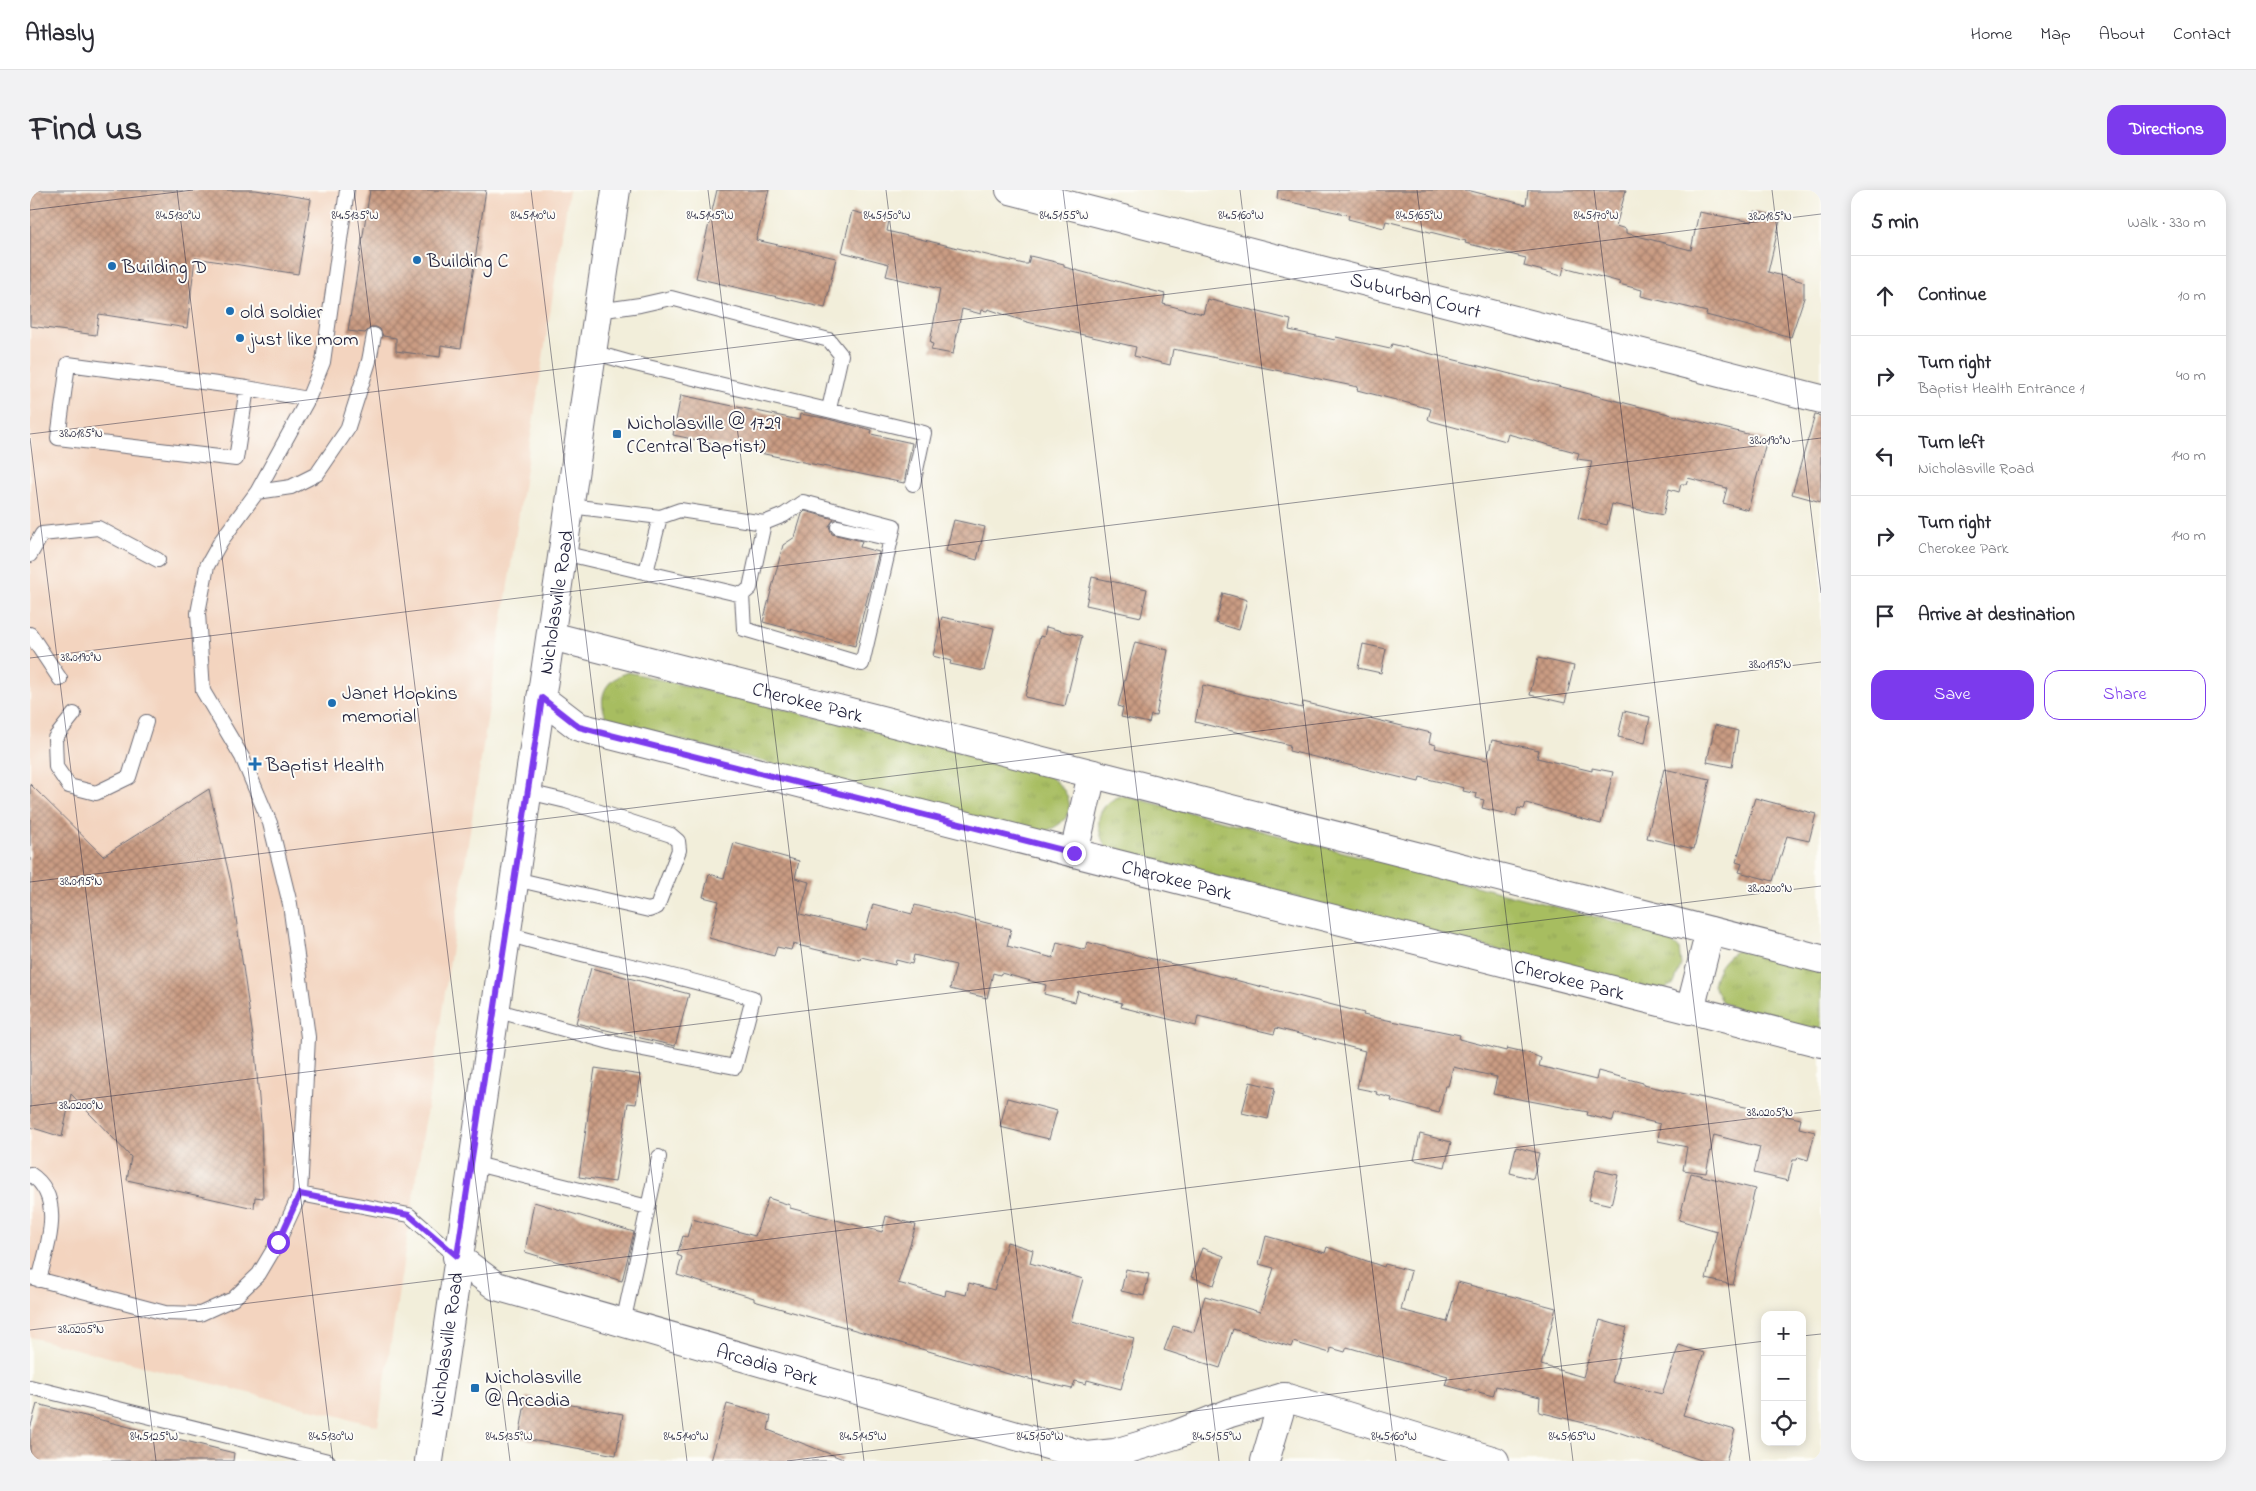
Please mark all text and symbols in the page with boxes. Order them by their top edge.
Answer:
text: Atlasly [25,17,94,52]
text: Home [1971,22,2012,48]
text: Map [2040,22,2071,48]
text: About [2099,22,2145,48]
text: Contact [2173,22,2231,48]
text: Find us [30,105,142,156]
button: Directions [2107,105,2226,155]
text: 84.5130°W [155,207,201,225]
text: 84.5135°W [332,207,378,225]
text: 84.5140°W [510,207,556,225]
text: 84.5145°W [687,207,733,225]
text: 84.5150°W [863,207,911,225]
text: 84.5155°W [1040,207,1088,225]
text: 84.5160°W [1218,207,1264,225]
text: 84.5165°W [1395,207,1443,225]
text: 84.5170°W [1573,207,1619,225]
text: 38.0185°N [1748,208,1792,226]
text: 5 min [1871,208,1919,238]
text: Walk · 330 m [2127,211,2206,235]
place label: Building C [426,248,508,278]
place label: Building D [121,254,207,284]
marker: Building C [411,254,423,266]
marker: Building D [106,260,118,272]
street label: Suburban Court [1346,266,1484,328]
icon: ahead [1871,282,1899,310]
text: Continue [1918,282,1986,309]
text: 10 m [2178,284,2206,308]
place label: old soldier [240,299,324,328]
marker: old soldier [224,305,236,317]
place label: just like mom [247,326,358,355]
marker: just like mom [234,332,246,344]
text: Turn right [1918,350,1991,377]
icon: right [1871,362,1899,390]
text: 40 m [2176,364,2206,388]
text: Baptist Health Entrance 1 [1918,377,2084,401]
place label: Nicholasville @ 1729 (Central Baptist) [627,410,780,462]
text: 38.0185°N [59,425,103,443]
marker: Nicholasville @ 1729 (Central Baptist) [611,428,623,440]
text: Turn left [1918,430,1985,457]
text: 38.0190°N [1749,432,1791,450]
icon: left [1871,442,1899,470]
text: 140 m [2171,444,2206,468]
text: Nicholasville Road [1918,457,2034,481]
text: Turn right [1918,510,1991,537]
icon: right [1871,522,1899,550]
text: 140 m [2171,524,2206,548]
street label: Nicholasville Road [533,529,583,677]
text: Cherokee Park [1918,537,2009,561]
icon: arrive [1871,602,1899,630]
text: Arrive at destination [1918,602,2075,629]
text: 38.0190°N [60,649,102,667]
text: 38.0195°N [1749,656,1791,674]
button: Save [1871,670,2034,720]
button: Share [2044,670,2206,720]
street label: Cherokee Park [749,676,866,732]
place label: Janet Hopkins memorial [342,680,458,732]
marker: Janet Hopkins memorial [326,697,338,709]
place label: Baptist Health [265,752,384,781]
marker: Baptist Health [248,757,262,771]
route end [1063,842,1086,865]
street label: Cherokee Park [1118,854,1235,910]
text: 38.0195°N [60,873,102,891]
text: 38.0200°N [1748,880,1792,898]
street label: Cherokee Park [1511,953,1628,1010]
text: 38.0200°N [59,1097,103,1115]
text: 38.0205°N [1747,1104,1793,1122]
route start [267,1231,290,1254]
street label: Nicholasville Road [423,1271,473,1418]
map controls [1761,1311,1806,1446]
button: + [1761,1311,1806,1356]
text: 38.0205°N [58,1321,104,1339]
street label: Arcadia Park [712,1338,821,1395]
button: − [1761,1356,1806,1401]
place label: Nicholasville @ Arcadia [485,1364,582,1416]
marker: Nicholasville @ Arcadia [469,1382,481,1394]
button: locate [1761,1401,1806,1446]
text: 84.5125°W [130,1428,178,1446]
text: 84.5130°W [308,1428,354,1446]
text: 84.5135°W [486,1428,532,1446]
text: 84.5140°W [663,1428,709,1446]
text: 84.5145°W [840,1428,886,1446]
text: 84.5150°W [1016,1428,1064,1446]
text: 84.5155°W [1193,1428,1241,1446]
text: 84.5160°W [1371,1428,1417,1446]
text: 84.5165°W [1548,1428,1596,1446]

